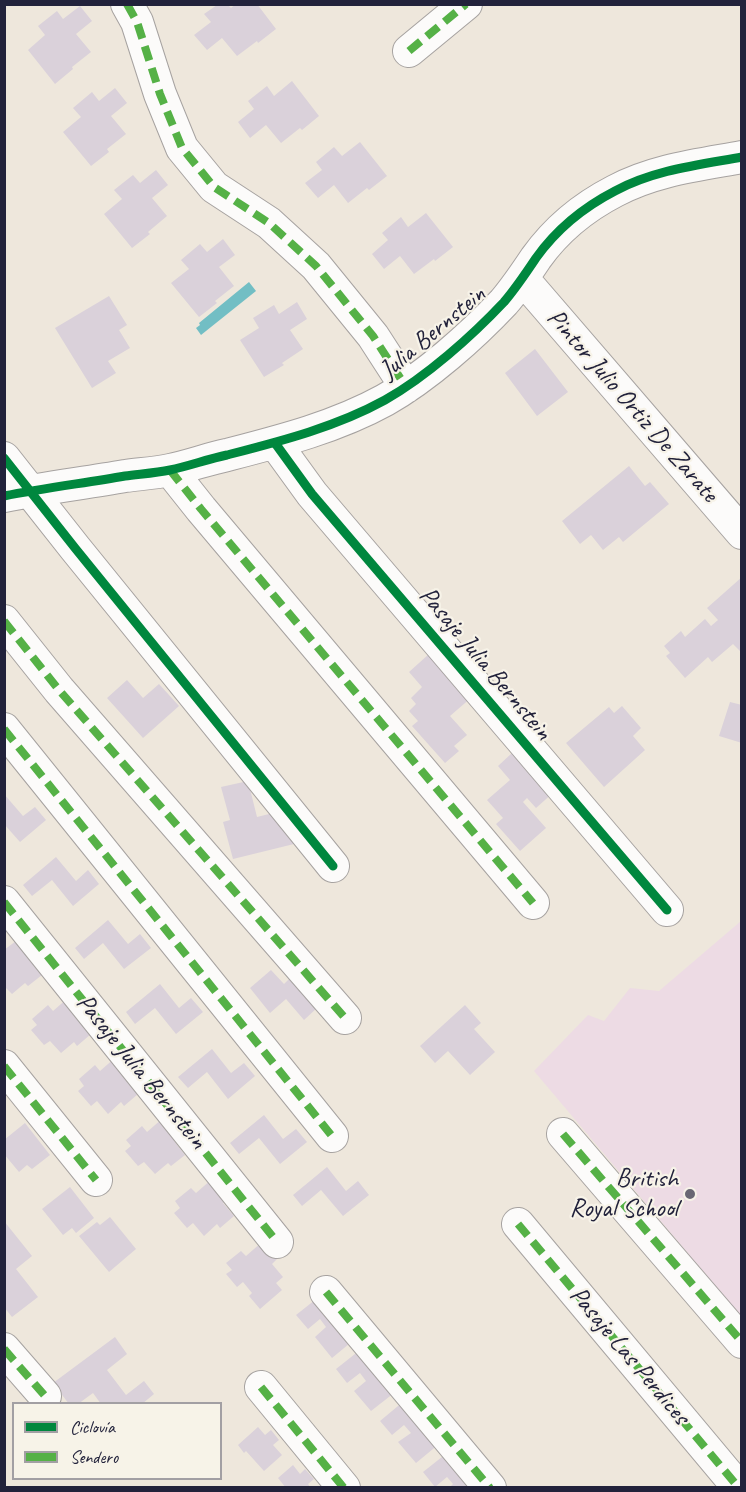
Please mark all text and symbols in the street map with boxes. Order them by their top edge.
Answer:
street label: Julia Bernstein [374,280,492,386]
street label: Pintor Julio Ortiz De Zarate [540,303,724,509]
street label: Pasaje Julia Bernstein [412,581,558,747]
street label: Pasaje Julia Bernstein [69,988,213,1156]
place label: British Royal School [570,1163,678,1224]
marker: British Royal School [683,1187,697,1201]
street label: Pasaje Las Perdices [562,1281,696,1431]
legend [12,1402,222,1480]
text: Ciclovía [70,1416,115,1438]
text: Sendero [70,1446,118,1468]

